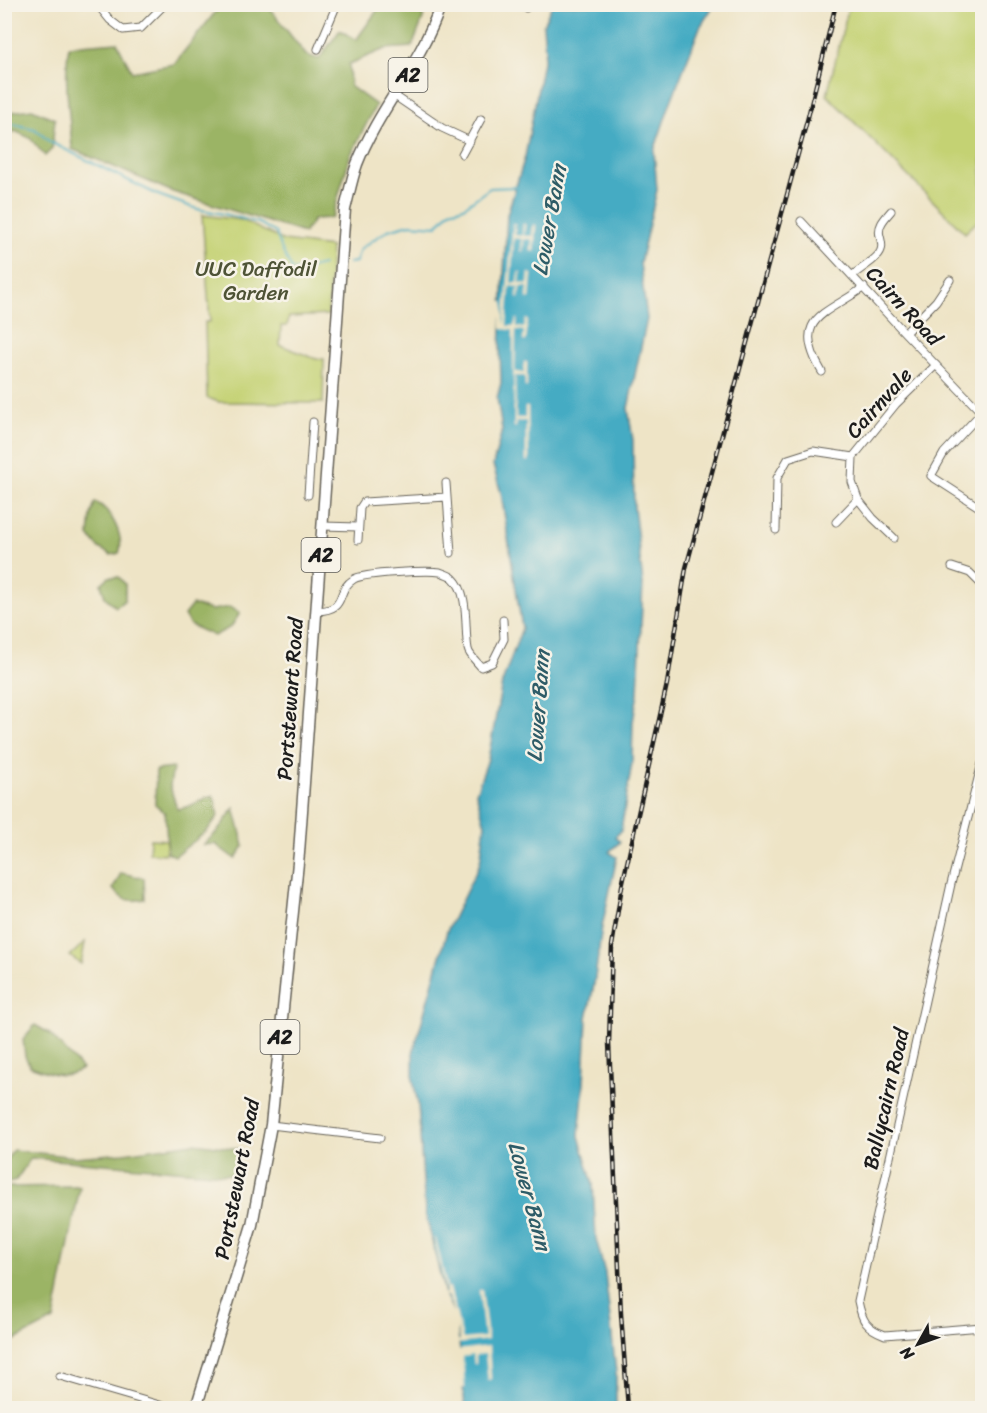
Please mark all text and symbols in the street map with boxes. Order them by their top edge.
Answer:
road number: A2 [388,58,428,92]
water label: Lower Bann [520,160,578,278]
park label: UUC Daffodil Garden [195,250,318,312]
street label: Cairn Road [856,257,953,357]
street label: Cairnvale [836,358,922,448]
road number: A2 [302,538,340,572]
street label: Portstewart Road [265,614,315,782]
water label: Lower Bann [515,647,561,763]
road number: A2 [260,1020,300,1054]
street label: Ballycairn Road [851,1023,921,1173]
street label: Portstewart Road [203,1093,272,1263]
water label: Lower Bann [497,1137,564,1257]
north arrow [888,1314,948,1374]
text: N [892,1339,922,1368]

